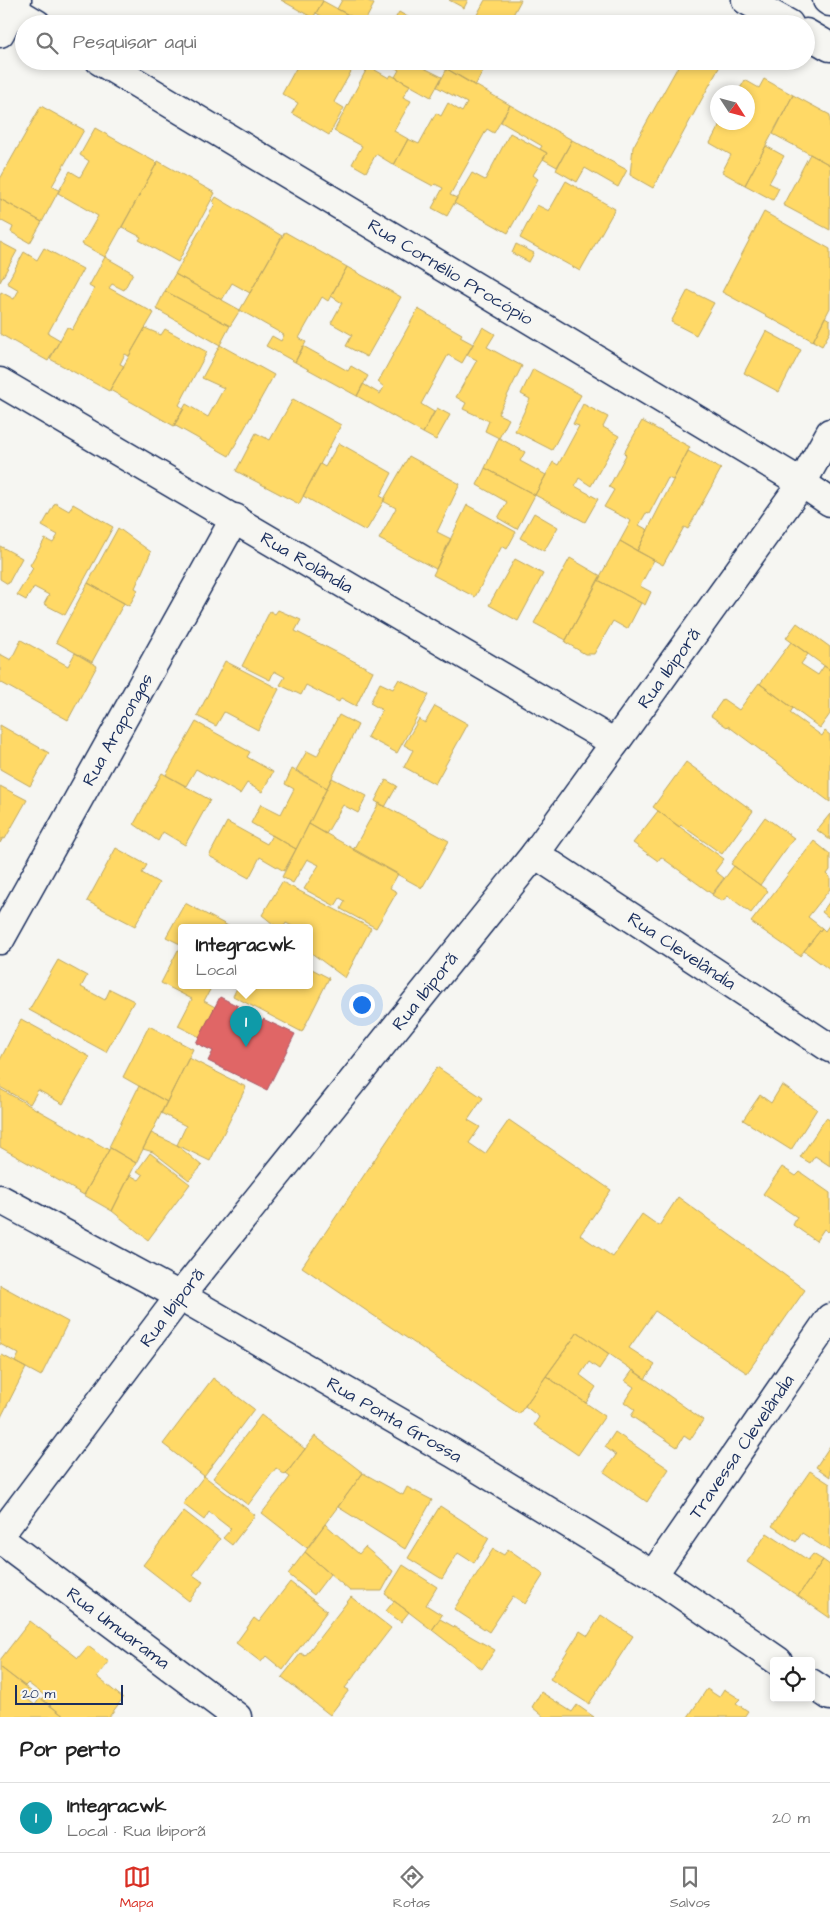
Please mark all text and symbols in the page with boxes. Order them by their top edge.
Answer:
search box [15,15,815,70]
icon: search [33,29,61,57]
text: Pesquisar aqui [73,29,196,56]
north arrow [710,85,755,130]
street label: Rua Cornélio Procópio [363,212,538,331]
street label: Rua Rolândia [256,525,358,599]
street label: Rua Ibiporã [631,623,706,713]
street label: Rua Arapongas [76,668,159,790]
street label: Rua Clevelândia [623,906,741,995]
popup [178,924,313,989]
text: Integracwk [196,932,295,959]
street label: Rua Ibiporã [386,947,464,1035]
text: Local [196,959,237,981]
your location [349,992,375,1018]
pin: 1 [230,1006,262,1047]
street label: Rua Ibiporã [133,1263,210,1352]
street label: Travessa Clevelândia [683,1369,800,1524]
street label: Rua Ponta Grossa [322,1370,467,1468]
street label: Rua Umuarama [62,1581,175,1675]
map controls [770,1657,815,1702]
button: locate [770,1657,815,1702]
scale bar [15,1682,122,1705]
text: 20 m [22,1684,55,1704]
text: Por perto [20,1735,120,1764]
text: Integracwk [67,1793,166,1820]
text: 1 [35,1807,37,1829]
text: 20 m [772,1807,810,1829]
text: Local · Rua Ibiporã [67,1820,206,1842]
tab: Mapa [120,1863,153,1913]
tab: Rotas [393,1863,430,1913]
tab: Salvos [670,1863,710,1913]

